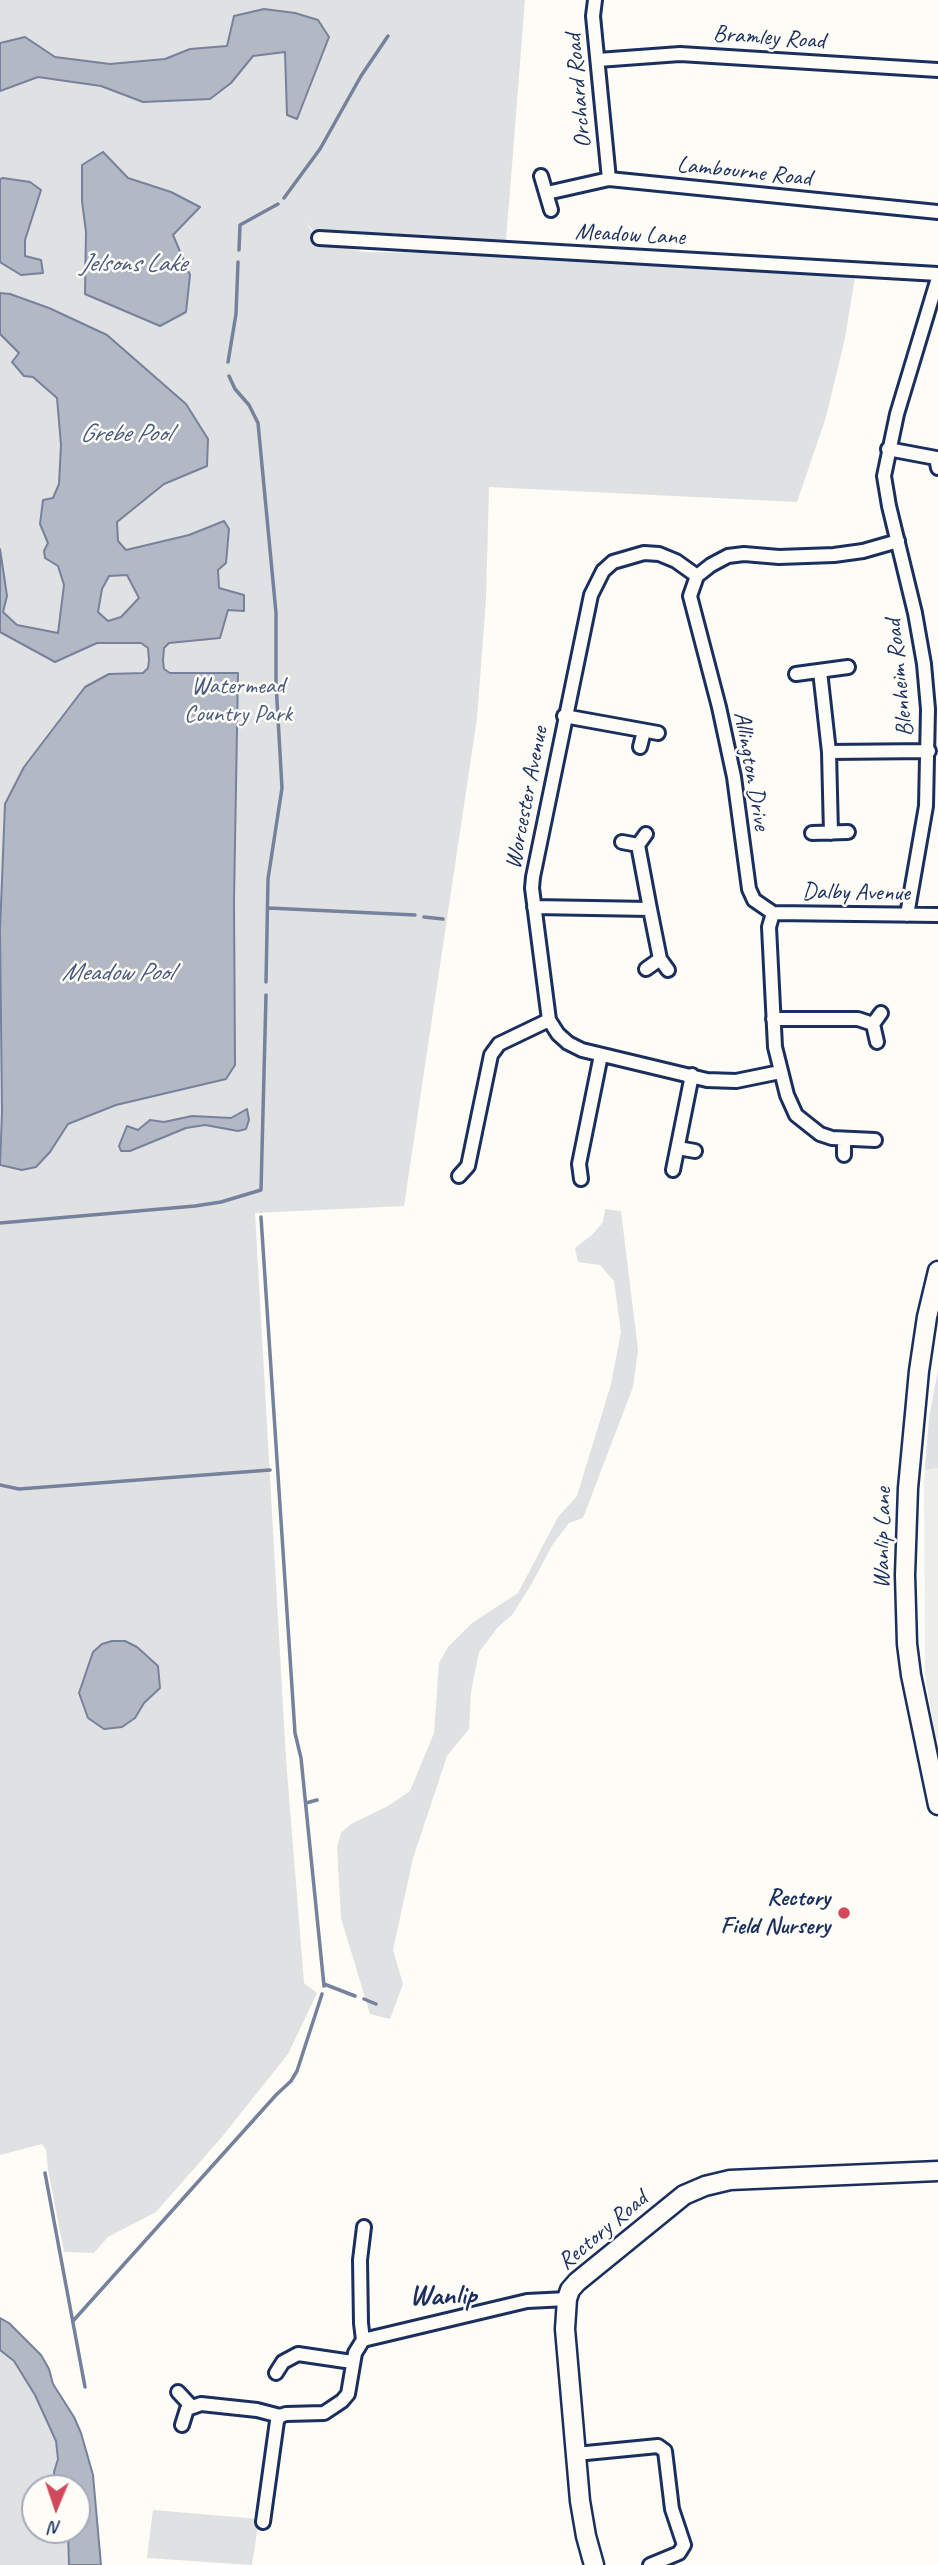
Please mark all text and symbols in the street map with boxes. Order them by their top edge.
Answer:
street label: Bramley Road [712,20,826,56]
street label: Orchard Road [560,33,598,149]
street label: Lambourne Road [675,151,813,193]
street label: Meadow Lane [574,218,686,252]
water label: Jelsons Lake [80,248,186,280]
water label: Grebe Pool [80,418,170,450]
street label: Blenheim Road [880,618,920,738]
park label: Watermead Country Park [184,673,292,729]
street label: Allington Drive [726,709,776,833]
street label: Worcester Avenue [499,725,555,871]
street label: Dalby Avenue [802,878,910,908]
water label: Meadow Pool [62,957,172,989]
street label: Wanlip Lane [868,1487,898,1589]
place label: Rectory Field Nursery [721,1885,830,1941]
marker: Rectory Field Nursery [836,1905,852,1921]
street label: Rectory Road [552,2185,654,2277]
district label: Wanlip [410,2280,476,2314]
north arrow [21,2474,91,2544]
text: N [49,2516,62,2540]

